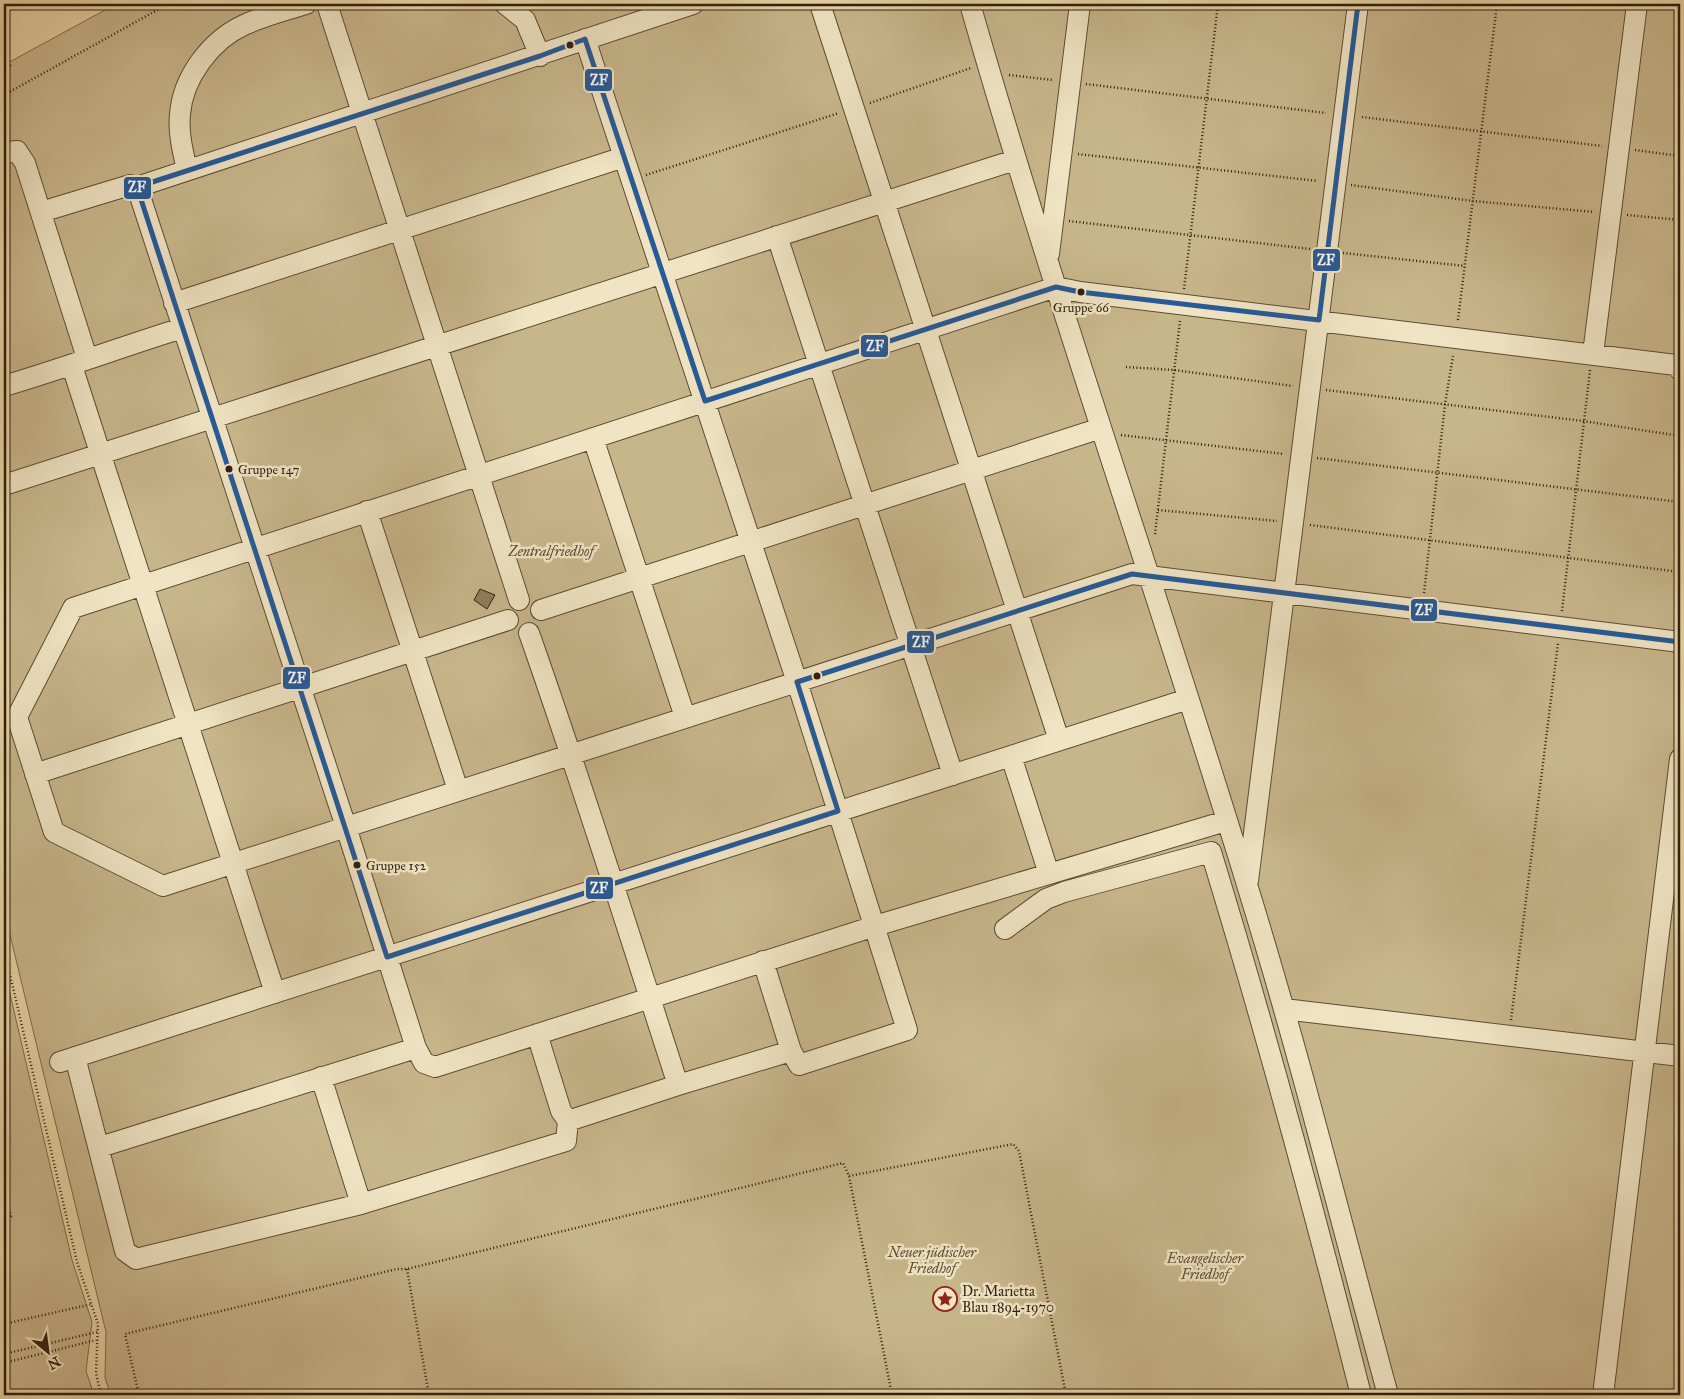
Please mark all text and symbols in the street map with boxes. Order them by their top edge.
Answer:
unlabelled marker [565,40,575,50]
line badge: ZF [584,68,613,92]
text: ZF [590,72,609,89]
line badge: ZF [123,176,152,200]
text: ZF [128,179,147,196]
line badge: ZF [1312,248,1341,272]
text: ZF [1317,252,1336,269]
marker: Gruppe 66 [1076,287,1086,297]
place label: Gruppe 66 [1053,300,1109,316]
line badge: ZF [860,334,889,358]
text: ZF [866,338,885,355]
place label: Gruppe 147 [238,462,299,478]
marker: Gruppe 147 [224,464,234,474]
park label: Zentralfriedhof [507,543,598,560]
line badge: ZF [1410,598,1438,622]
text: ZF [1415,602,1434,619]
line badge: ZF [906,630,935,654]
text: ZF [912,634,931,651]
line badge: ZF [282,666,311,690]
text: ZF [288,670,307,687]
unlabelled marker [812,671,822,681]
place label: Gruppe 152 [366,858,427,874]
marker: Gruppe 152 [352,860,362,870]
line badge: ZF [585,876,614,900]
text: ZF [590,880,609,897]
park label: Neuer jüdischer Friedhof [887,1244,977,1277]
park label: Evangelischer Friedhof [1166,1250,1244,1283]
place label: Dr. Marietta Blau 1894-1970 [962,1283,1054,1316]
place icon: Dr. Marietta Blau 1894-1970 [932,1286,958,1312]
north arrow [22,1326,72,1376]
text: N [45,1353,63,1373]

